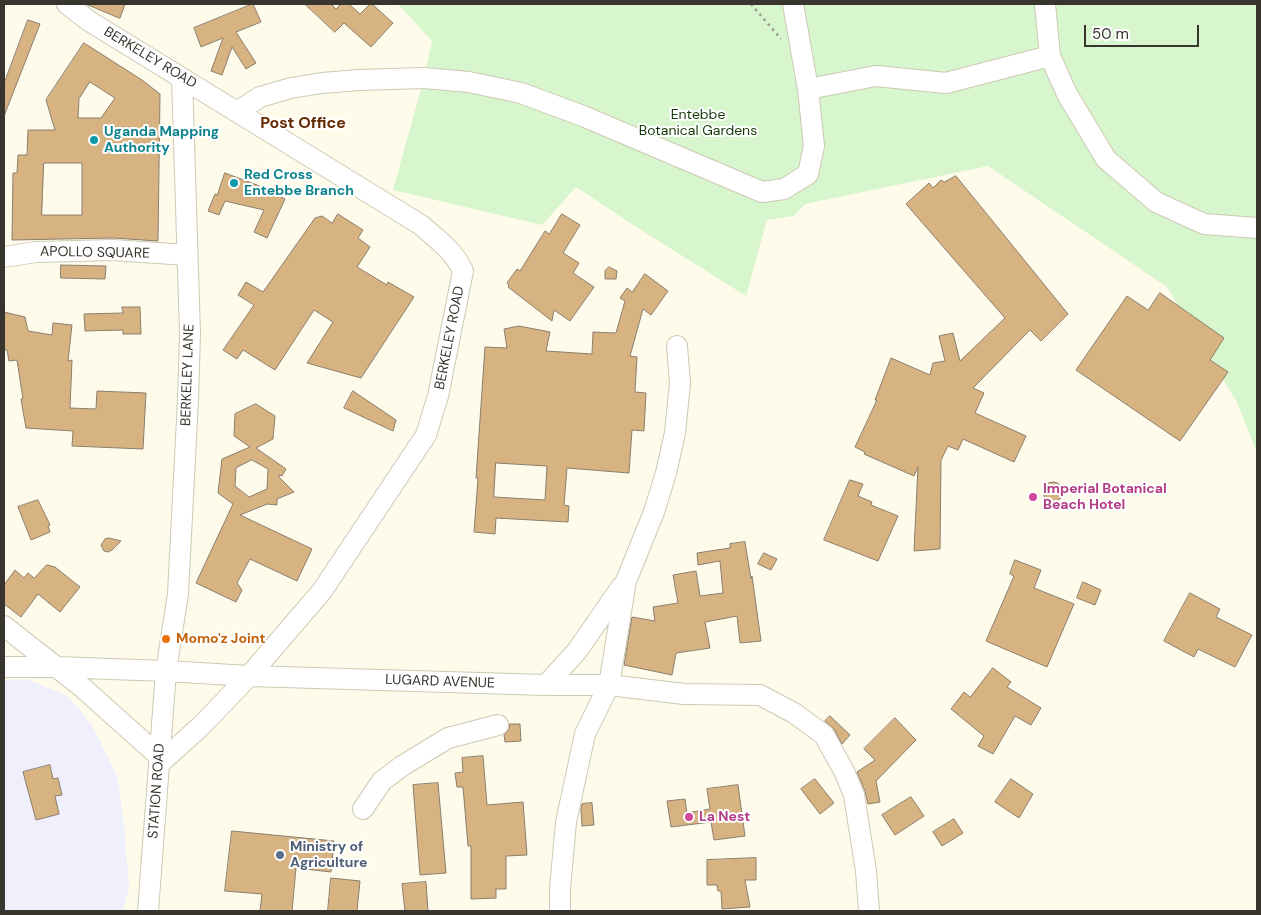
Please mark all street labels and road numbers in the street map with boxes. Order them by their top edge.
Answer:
street label: BERKELEY ROAD [101,24,199,92]
street label: APOLLO SQUARE [40,244,150,262]
street label: BERKELEY ROAD [432,285,468,391]
street label: BERKELEY LANE [178,324,198,426]
street label: LUGARD AVENUE [385,672,495,692]
street label: STATION ROAD [145,743,169,839]

